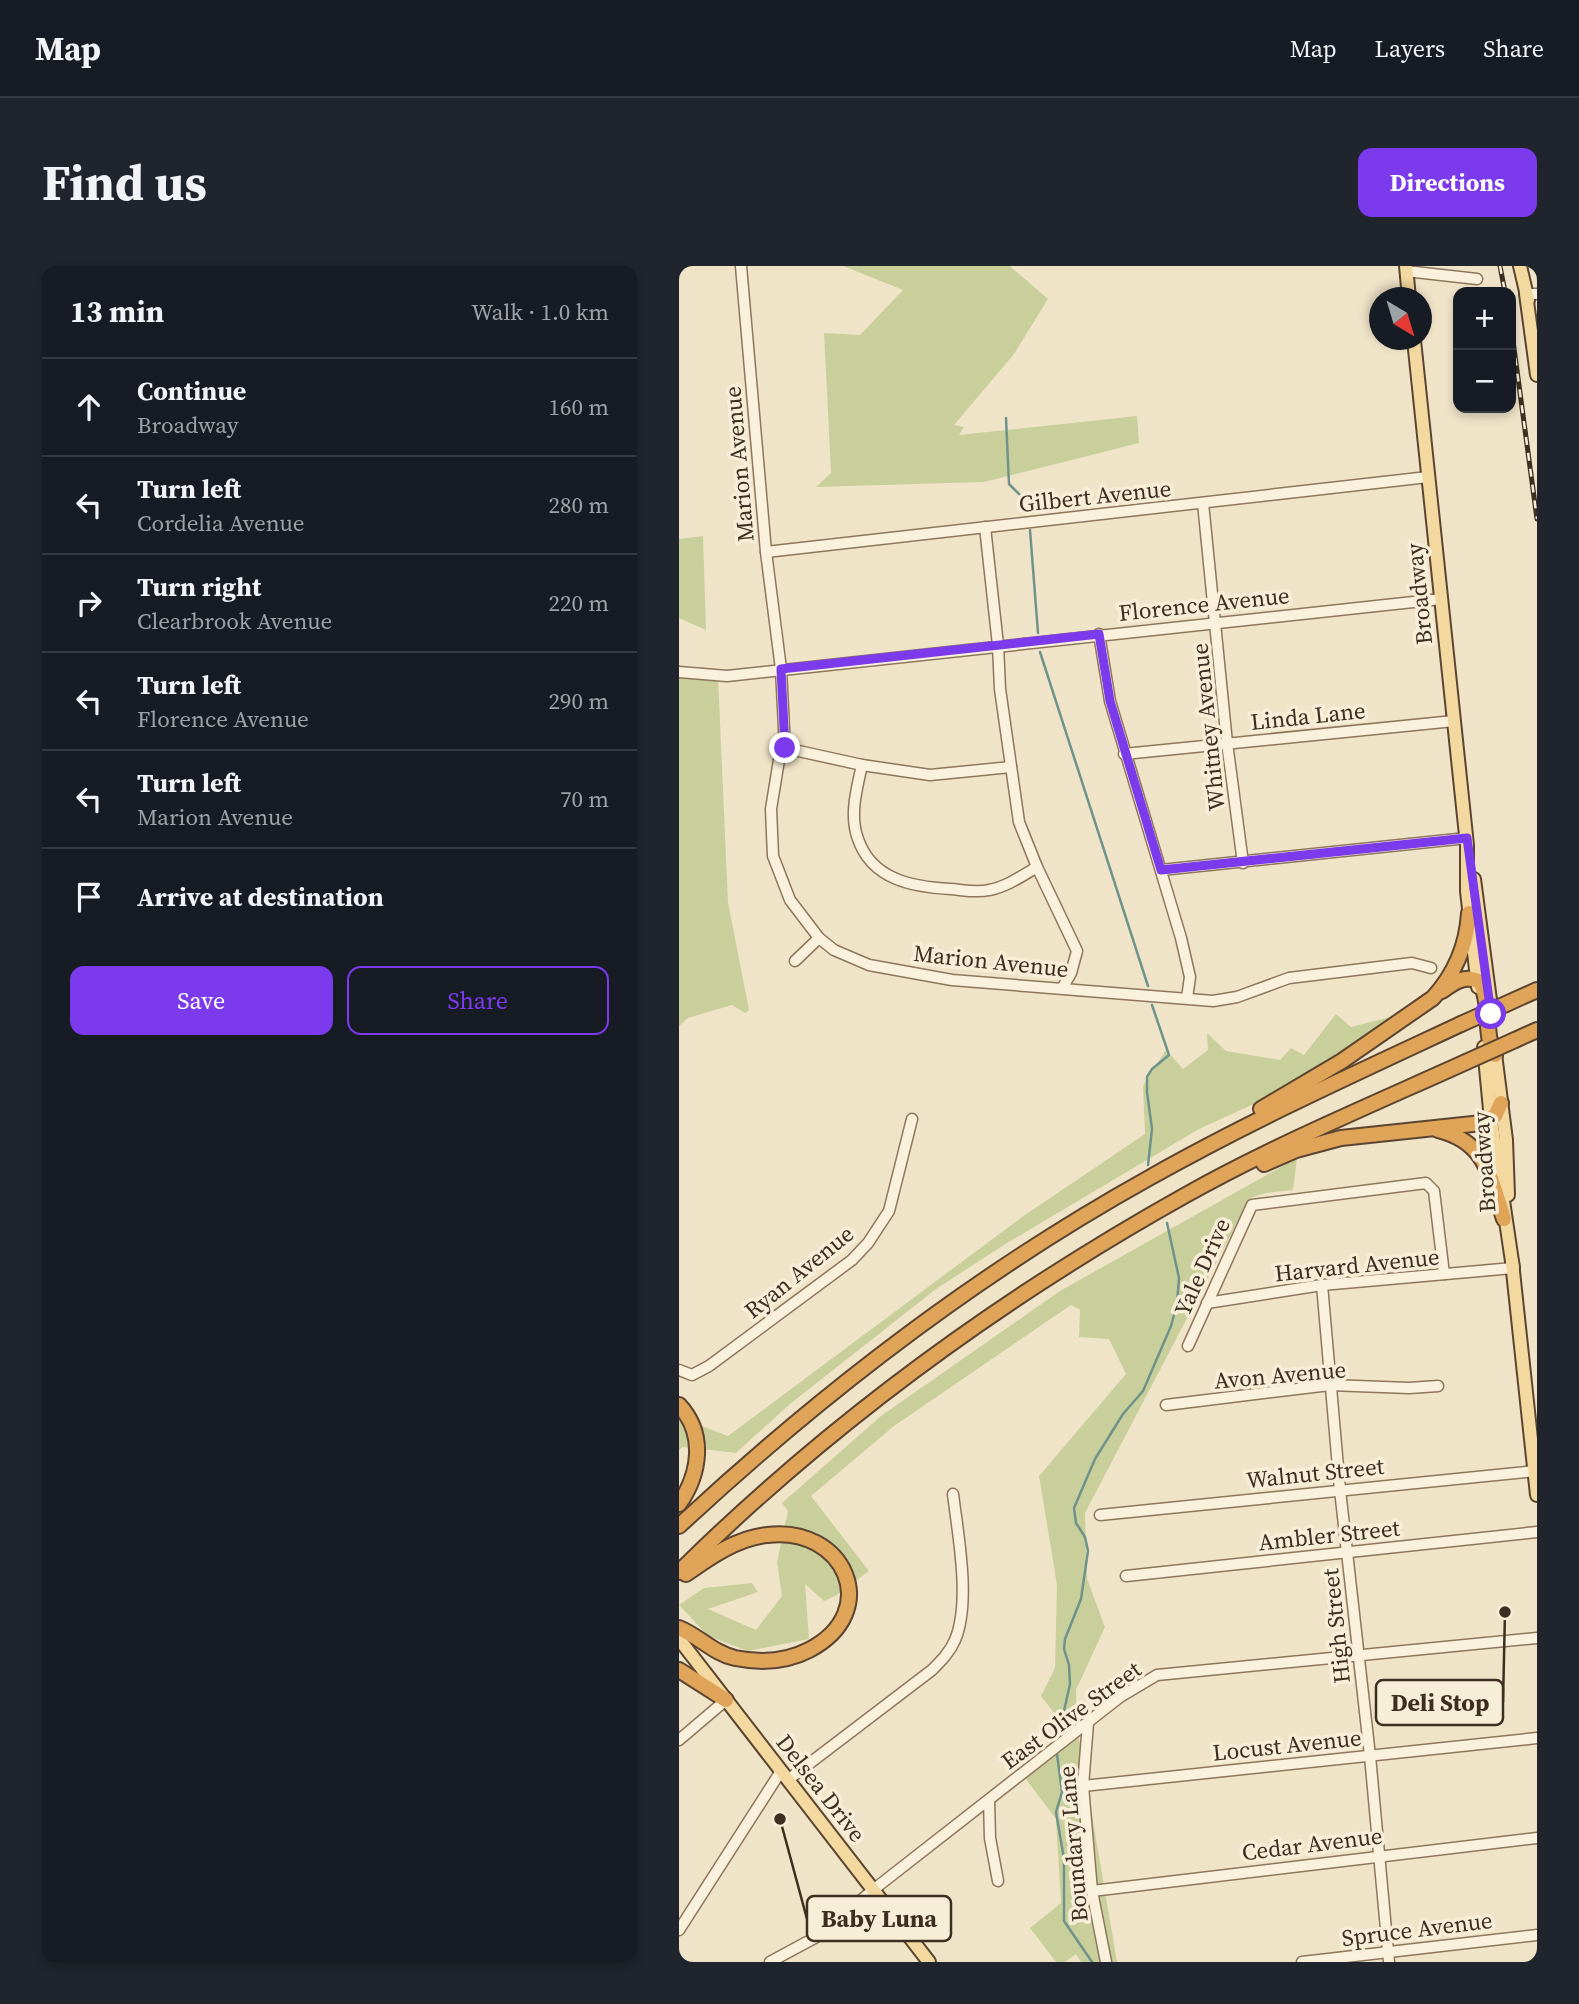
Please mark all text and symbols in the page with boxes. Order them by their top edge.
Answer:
text: Map [35,26,101,71]
text: Map [1290,32,1337,65]
text: Layers [1375,32,1445,65]
text: Share [1483,32,1544,65]
button: Directions [1358,148,1537,217]
text: Find us [42,149,207,216]
north arrow [1369,287,1432,350]
map controls [1453,287,1516,413]
button: + [1453,287,1516,350]
text: 13 min [70,291,164,332]
text: Walk · 1.0 km [471,296,609,328]
button: − [1453,350,1516,413]
text: Continue [137,373,246,409]
street label: Marion Avenue [716,385,762,543]
icon: ahead [70,388,108,426]
text: 160 m [548,391,609,423]
text: Broadway [137,409,239,441]
text: Turn left [137,471,241,507]
street label: Gilbert Avenue [1017,472,1173,520]
icon: left [70,486,108,524]
text: 280 m [548,489,609,521]
text: Cordelia Avenue [137,507,304,539]
street label: Broadway [1398,542,1440,646]
text: Turn right [137,569,261,605]
street label: Florence Avenue [1117,579,1291,629]
icon: right [70,584,108,622]
text: 220 m [548,587,609,619]
text: Clearbrook Avenue [137,605,332,637]
street label: Whitney Avenue [1183,642,1233,812]
text: Turn left [137,667,241,703]
icon: left [70,682,108,720]
text: 290 m [548,685,609,717]
street label: Linda Lane [1249,694,1367,738]
text: Florence Avenue [137,703,309,735]
route end [769,732,800,763]
text: Turn left [137,765,241,801]
icon: left [70,780,108,818]
text: 70 m [560,783,609,815]
text: Marion Avenue [137,801,293,833]
icon: arrive [70,878,108,916]
text: Arrive at destination [137,879,384,915]
street label: Marion Avenue [912,937,1070,985]
button: Save [70,966,333,1035]
button: Share [347,966,609,1035]
route start [1475,998,1506,1029]
street label: Broadway [1464,1110,1504,1214]
street label: Yale Drive [1166,1213,1238,1321]
street label: Ryan Avenue [738,1218,860,1326]
street label: Harvard Avenue [1273,1240,1441,1290]
street label: Avon Avenue [1213,1353,1347,1397]
street label: Walnut Street [1244,1450,1386,1496]
street label: Ambler Street [1257,1512,1402,1558]
street label: High Street [1314,1566,1358,1685]
street label: East Olive Street [995,1653,1148,1777]
callout: Deli Stop [1376,1680,1503,1725]
text: Deli Stop [1391,1686,1489,1719]
street label: Locust Avenue [1211,1721,1363,1769]
street label: Delsea Drive [769,1727,873,1849]
street label: Boundary Lane [1050,1765,1096,1923]
street label: Cedar Avenue [1240,1820,1384,1868]
callout: Baby Luna [807,1896,951,1941]
text: Baby Luna [821,1902,937,1935]
street label: Spruce Avenue [1340,1904,1494,1954]

